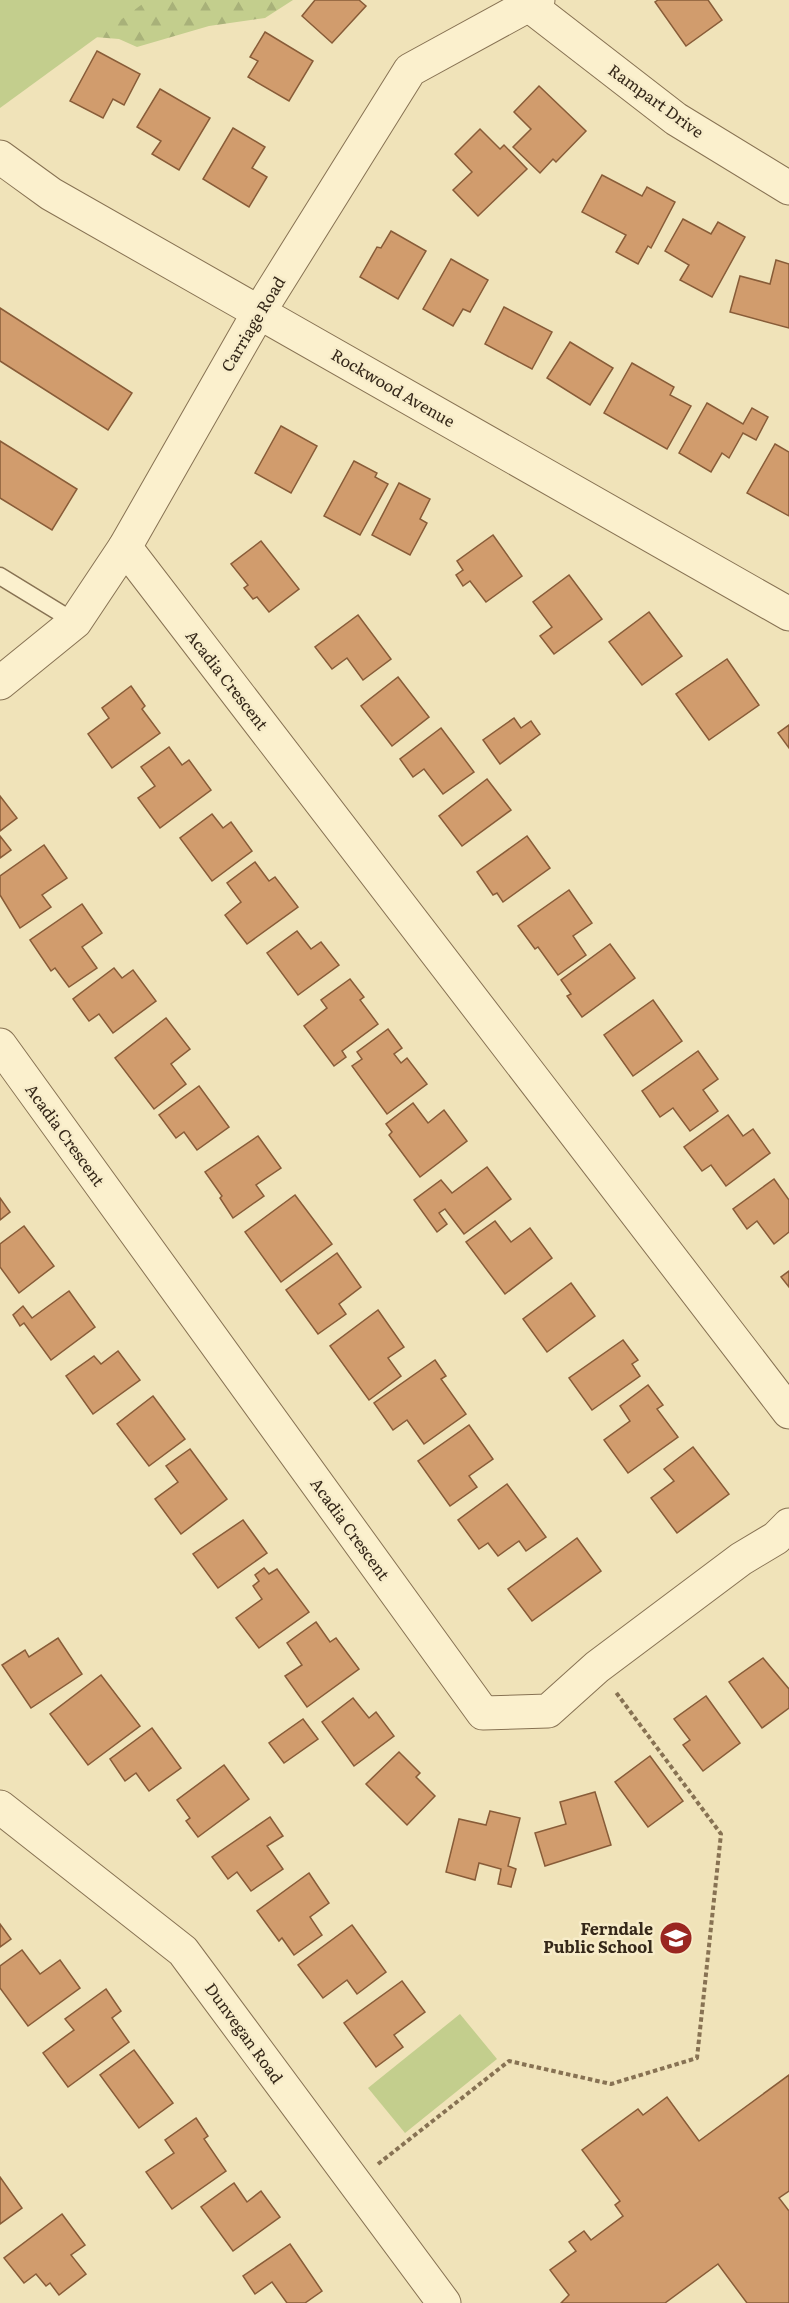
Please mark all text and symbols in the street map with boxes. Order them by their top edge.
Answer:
street label: Rampart Drive [604,57,709,143]
street label: Carriage Road [214,271,290,376]
street label: Rockwood Avenue [327,342,460,432]
street label: Acadia Crescent [181,624,275,735]
street label: Acadia Crescent [20,1078,112,1191]
street label: Acadia Crescent [305,1472,397,1585]
place label: Ferndale Public School [543,1916,653,1958]
school or university icon: Ferndale Public School [658,1920,694,1956]
street label: Dunvegan Road [200,1977,290,2088]

